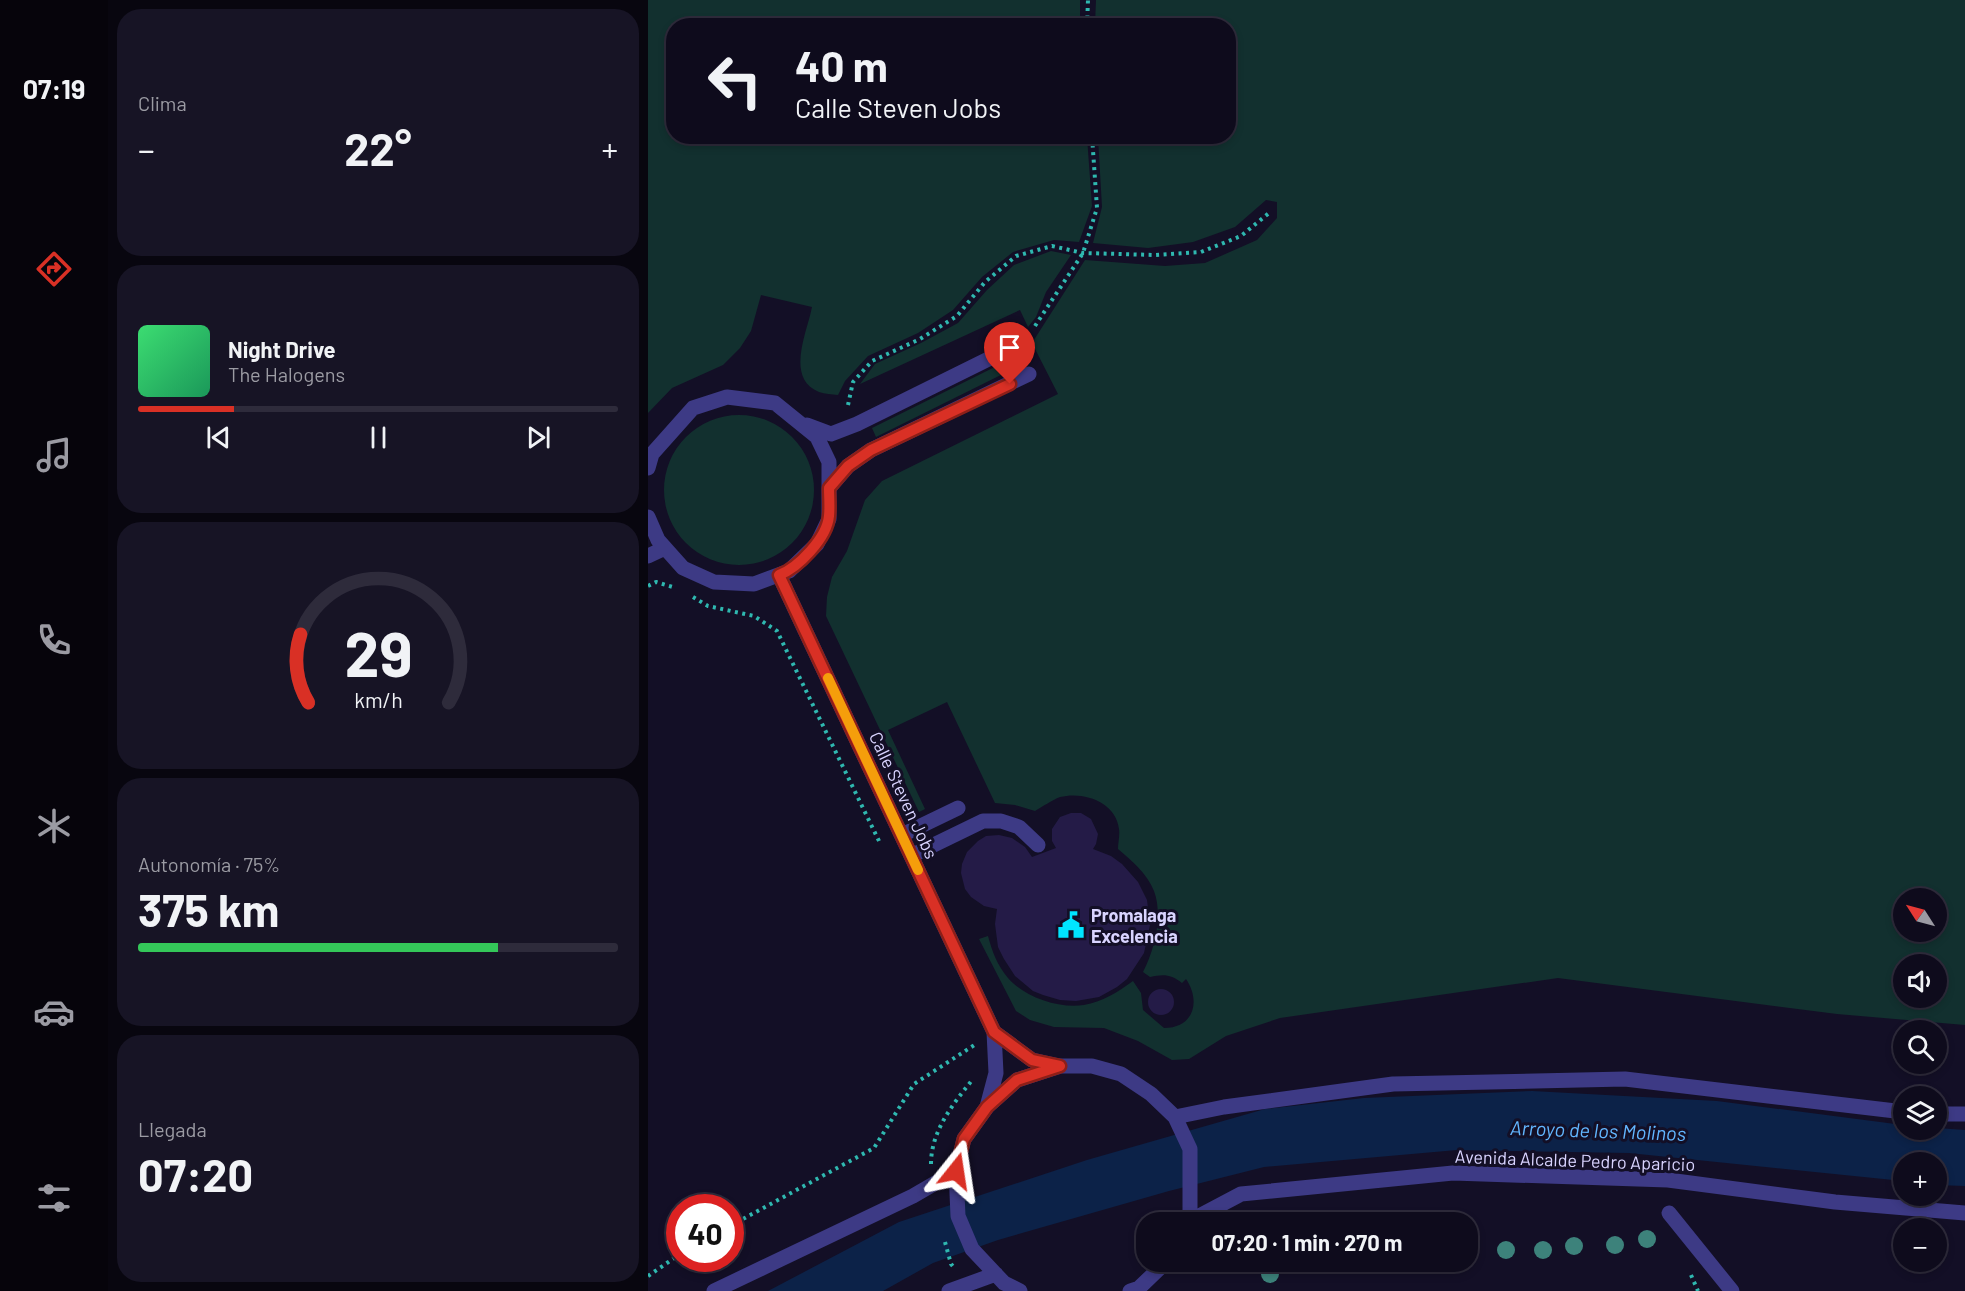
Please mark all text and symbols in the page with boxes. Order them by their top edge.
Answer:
text: 40 m [795,40,888,90]
icon: left [696,42,774,120]
text: 07:19 [23,72,85,104]
text: Clima [138,91,187,115]
text: Calle Steven Jobs [795,91,1001,123]
text: 22° [344,121,412,175]
text: − [138,129,155,169]
text: + [601,129,618,169]
icon: directions [33,248,75,290]
pin [984,322,1035,384]
icon: arrive [993,331,1026,364]
text: Night Drive [228,336,336,362]
text: The Halogens [228,362,345,386]
icon: previous [202,421,235,454]
icon: pause [362,421,395,454]
icon: next [522,421,555,454]
icon: music [33,434,75,476]
text: 29 [344,615,412,689]
icon: phone [33,619,75,661]
text: km/h [354,687,402,712]
street label: Calle Steven Jobs [865,728,943,862]
icon: climate [33,805,75,847]
text: Autonomía · 75% [138,852,280,876]
text: 375 km [138,882,279,936]
north arrow [1893,888,1947,942]
map controls [1893,888,1947,1272]
place label: Promalaga Excelencia [1091,904,1178,947]
public building icon: Promalaga Excelencia [1056,910,1086,940]
button: sound [1893,954,1947,1008]
icon: car [33,991,75,1033]
button: search [1893,1020,1947,1074]
button: layers [1893,1086,1947,1140]
water label: Arroyo de los Molinos [1510,1115,1686,1145]
text: Llegada [138,1117,207,1141]
position arrow [924,1139,988,1203]
street label: Avenida Alcalde Pedro Aparicio [1454,1145,1696,1175]
text: 07:20 [138,1147,253,1201]
button: + [1893,1152,1947,1206]
icon: filters [33,1177,75,1219]
speed limit sign: 40 [666,1194,744,1272]
button: − [1893,1218,1947,1272]
text: 07:20 · 1 min · 270 m [1211,1229,1403,1255]

